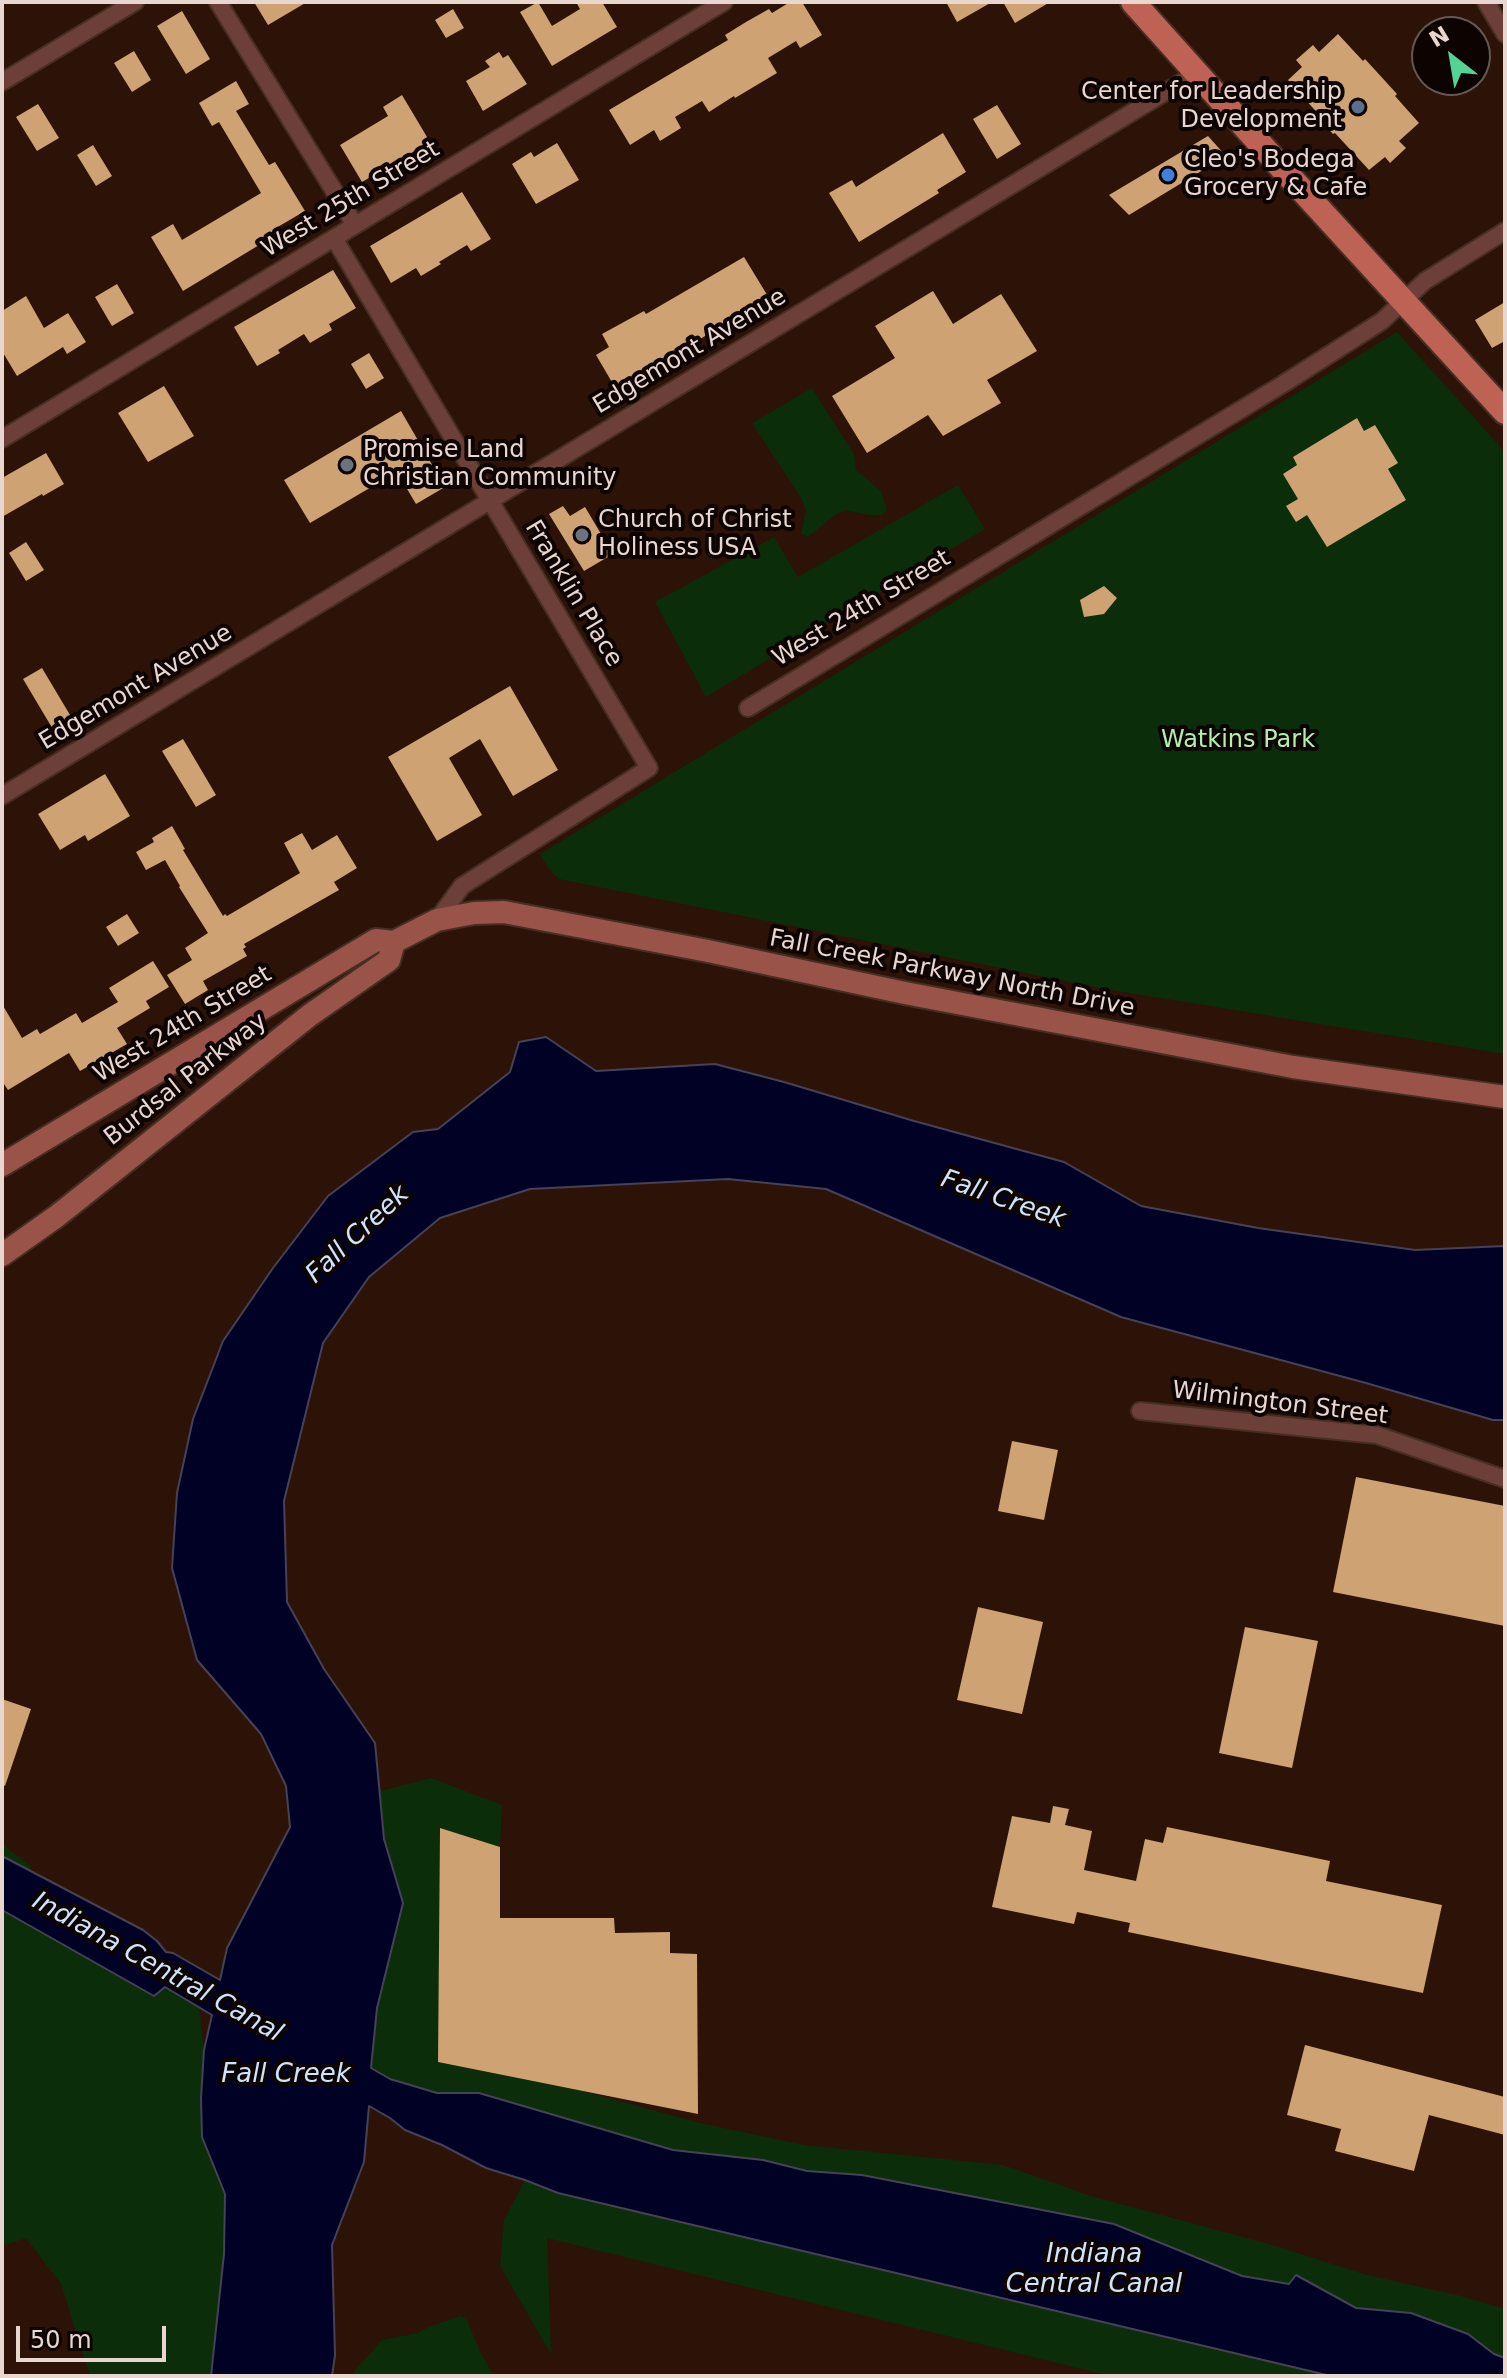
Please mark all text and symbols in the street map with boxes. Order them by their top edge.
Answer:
north arrow [1411,16,1491,96]
text: N [1425,21,1454,52]
place label: Center for Leadership Development [1081,79,1342,135]
marker: Center for Leadership Development [1349,98,1367,116]
street label: West 25th Street [257,136,445,264]
place label: Cleo's Bodega Grocery & Cafe [1184,147,1367,203]
marker: Cleo's Bodega Grocery & Cafe [1159,166,1177,184]
street label: Edgemont Avenue [588,283,792,421]
place label: Promise Land Christian Community [363,437,617,493]
marker: Promise Land Christian Community [338,456,356,474]
place label: Church of Christ Holiness USA [598,507,792,563]
street label: Franklin Place [518,516,628,672]
marker: Church of Christ Holiness USA [573,526,591,544]
street label: West 24th Street [768,545,956,673]
street label: Edgemont Avenue [34,619,238,757]
park label: Watkins Park [1161,727,1315,755]
street label: Fall Creek Parkway North Drive [767,924,1137,1024]
street label: West 24th Street [89,961,277,1089]
street label: Burdsal Parkway [99,1008,273,1152]
water label: Fall Creek [937,1164,1069,1236]
water label: Fall Creek [300,1179,416,1291]
street label: Wilmington Street [1171,1376,1389,1432]
water label: Indiana Central Canal [26,1886,288,2050]
water label: Fall Creek [221,2059,351,2091]
water label: Indiana Central Canal [1006,2239,1182,2300]
scale bar [20,2310,170,2360]
text: 50 m [30,2326,92,2354]

